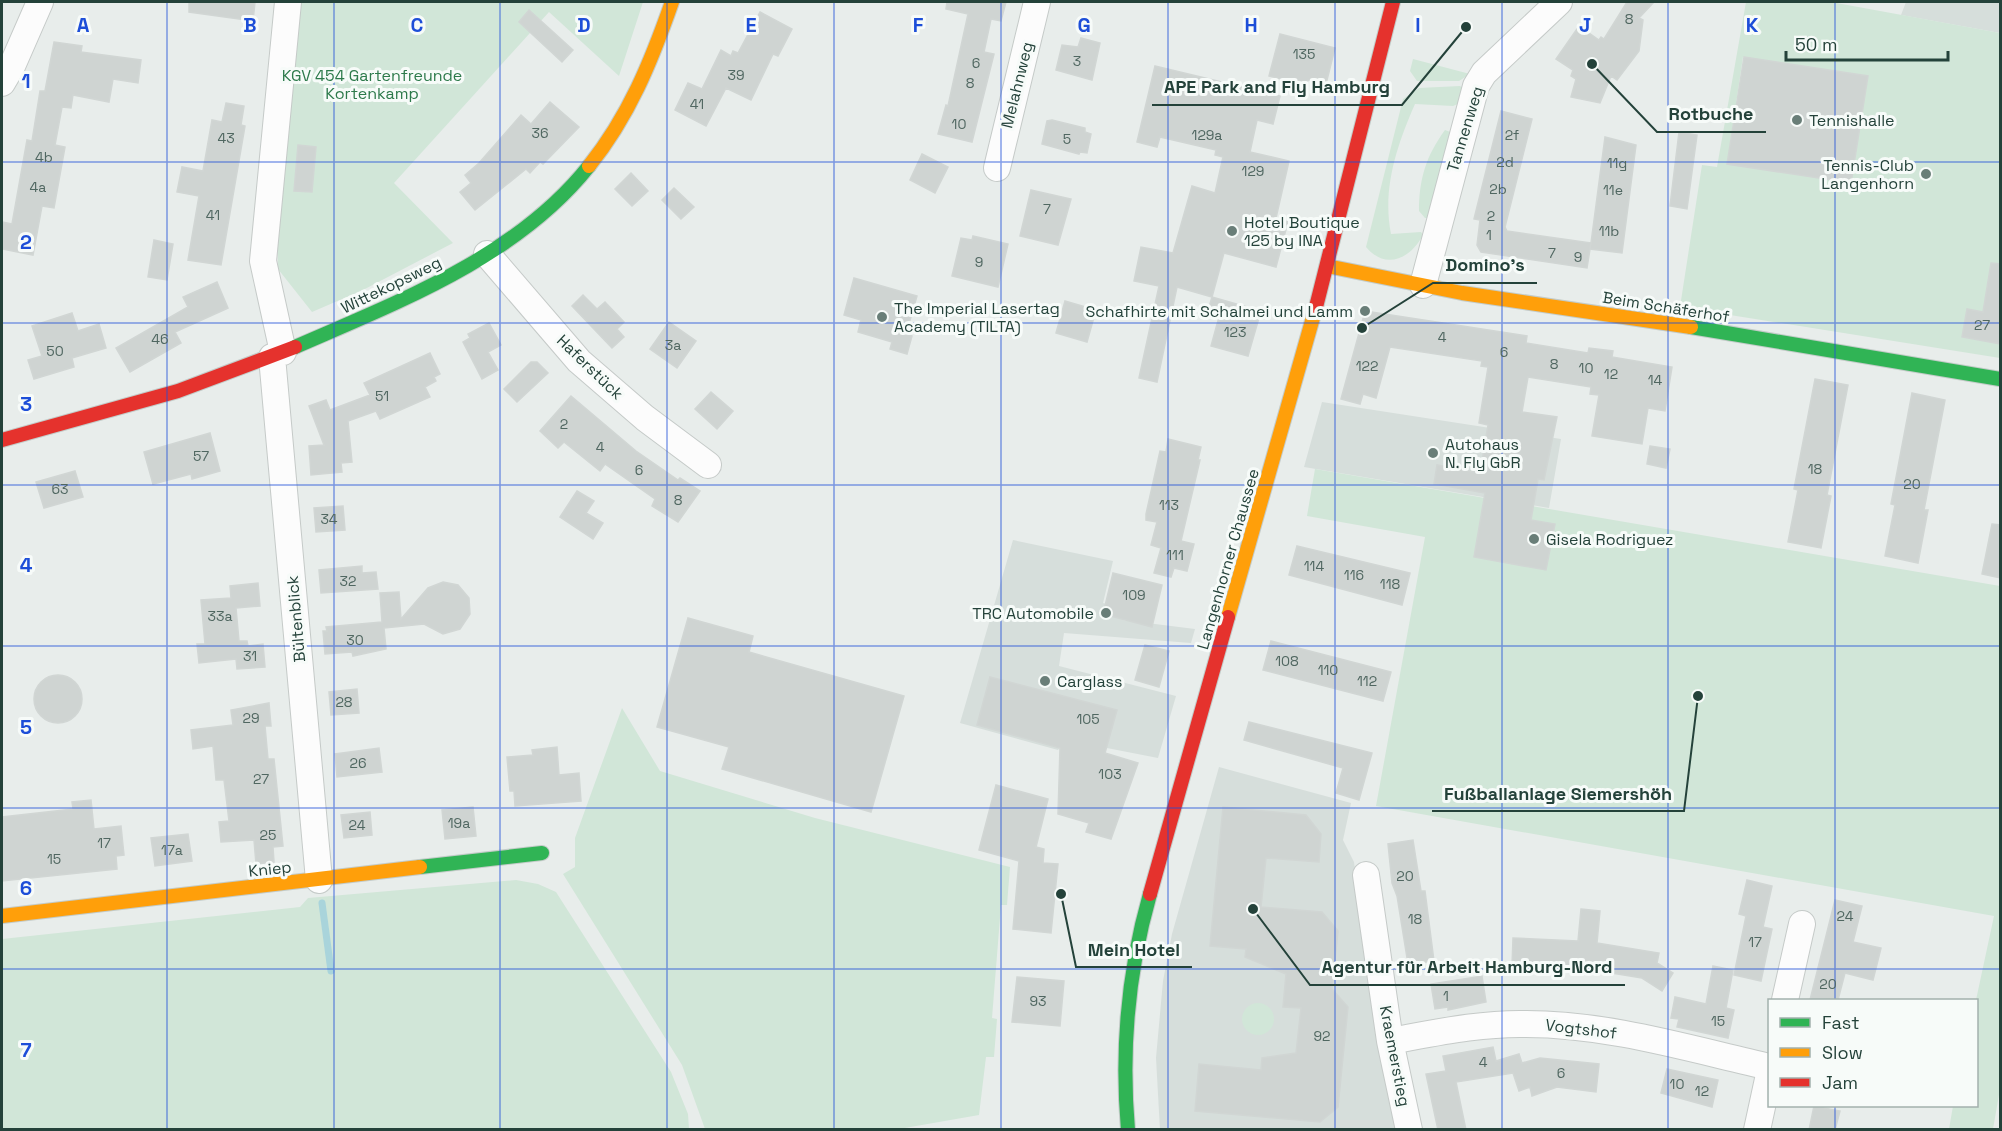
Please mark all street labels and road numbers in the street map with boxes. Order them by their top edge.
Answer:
street label: Melahnweg [996,40,1038,130]
street label: Tannenweg [1442,84,1488,174]
street label: Wittekopsweg [337,252,445,318]
street label: Beim Schäferhof [1601,287,1731,327]
street label: Haferstück [552,330,628,404]
street label: Langenhorner Chaussee [1192,466,1264,652]
street label: Bültenblick [282,574,310,663]
street label: Kniep [247,856,293,882]
street label: Kraemerstieg [1375,1004,1415,1108]
street label: Vogtshof [1544,1014,1618,1044]

